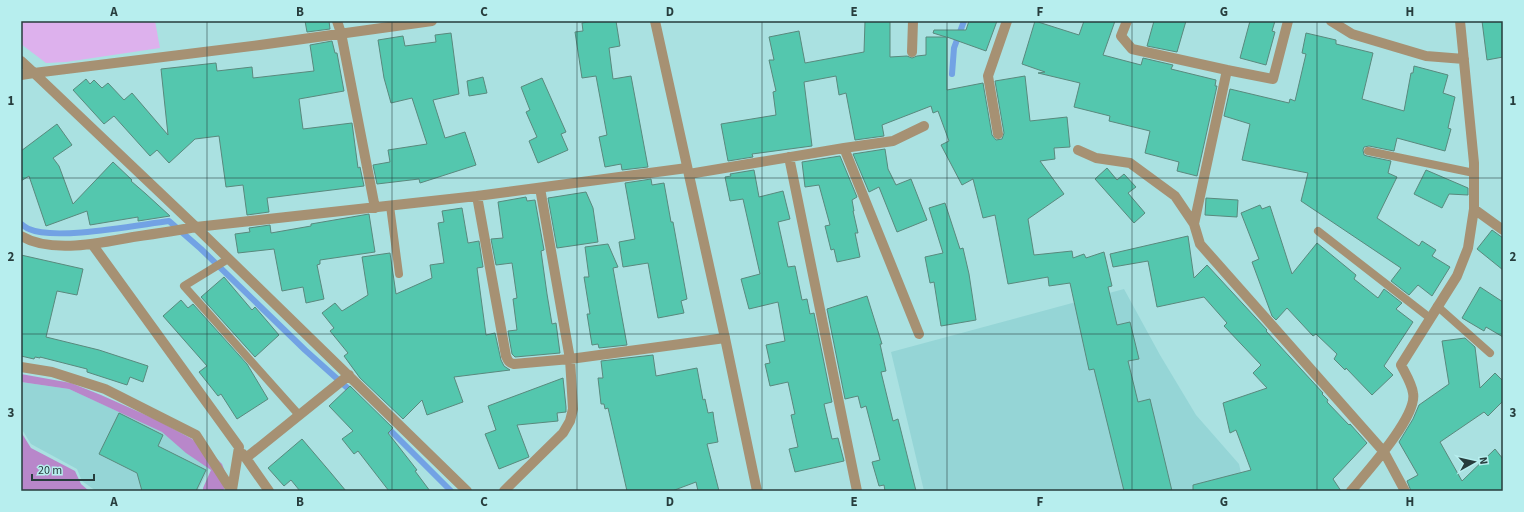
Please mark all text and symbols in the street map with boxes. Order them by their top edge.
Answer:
text: A [109,3,118,21]
text: B [296,3,304,21]
text: C [480,3,488,21]
text: D [666,3,674,21]
text: E [850,3,858,21]
text: F [1037,3,1044,21]
text: G [1220,3,1228,21]
text: H [1406,3,1414,21]
text: 1 [8,92,15,110]
text: 1 [1510,92,1517,110]
text: 2 [8,248,15,266]
text: 2 [1510,248,1517,266]
text: 3 [8,404,15,422]
text: 3 [1510,404,1517,422]
north arrow [1454,442,1494,482]
scale bar [32,456,94,482]
text: N [1475,456,1491,465]
text: 20 m [38,462,62,479]
text: A [109,493,118,511]
text: B [296,493,304,511]
text: C [480,493,488,511]
text: D [666,493,674,511]
text: E [850,493,858,511]
text: F [1037,493,1044,511]
text: G [1220,493,1228,511]
text: H [1406,493,1414,511]

